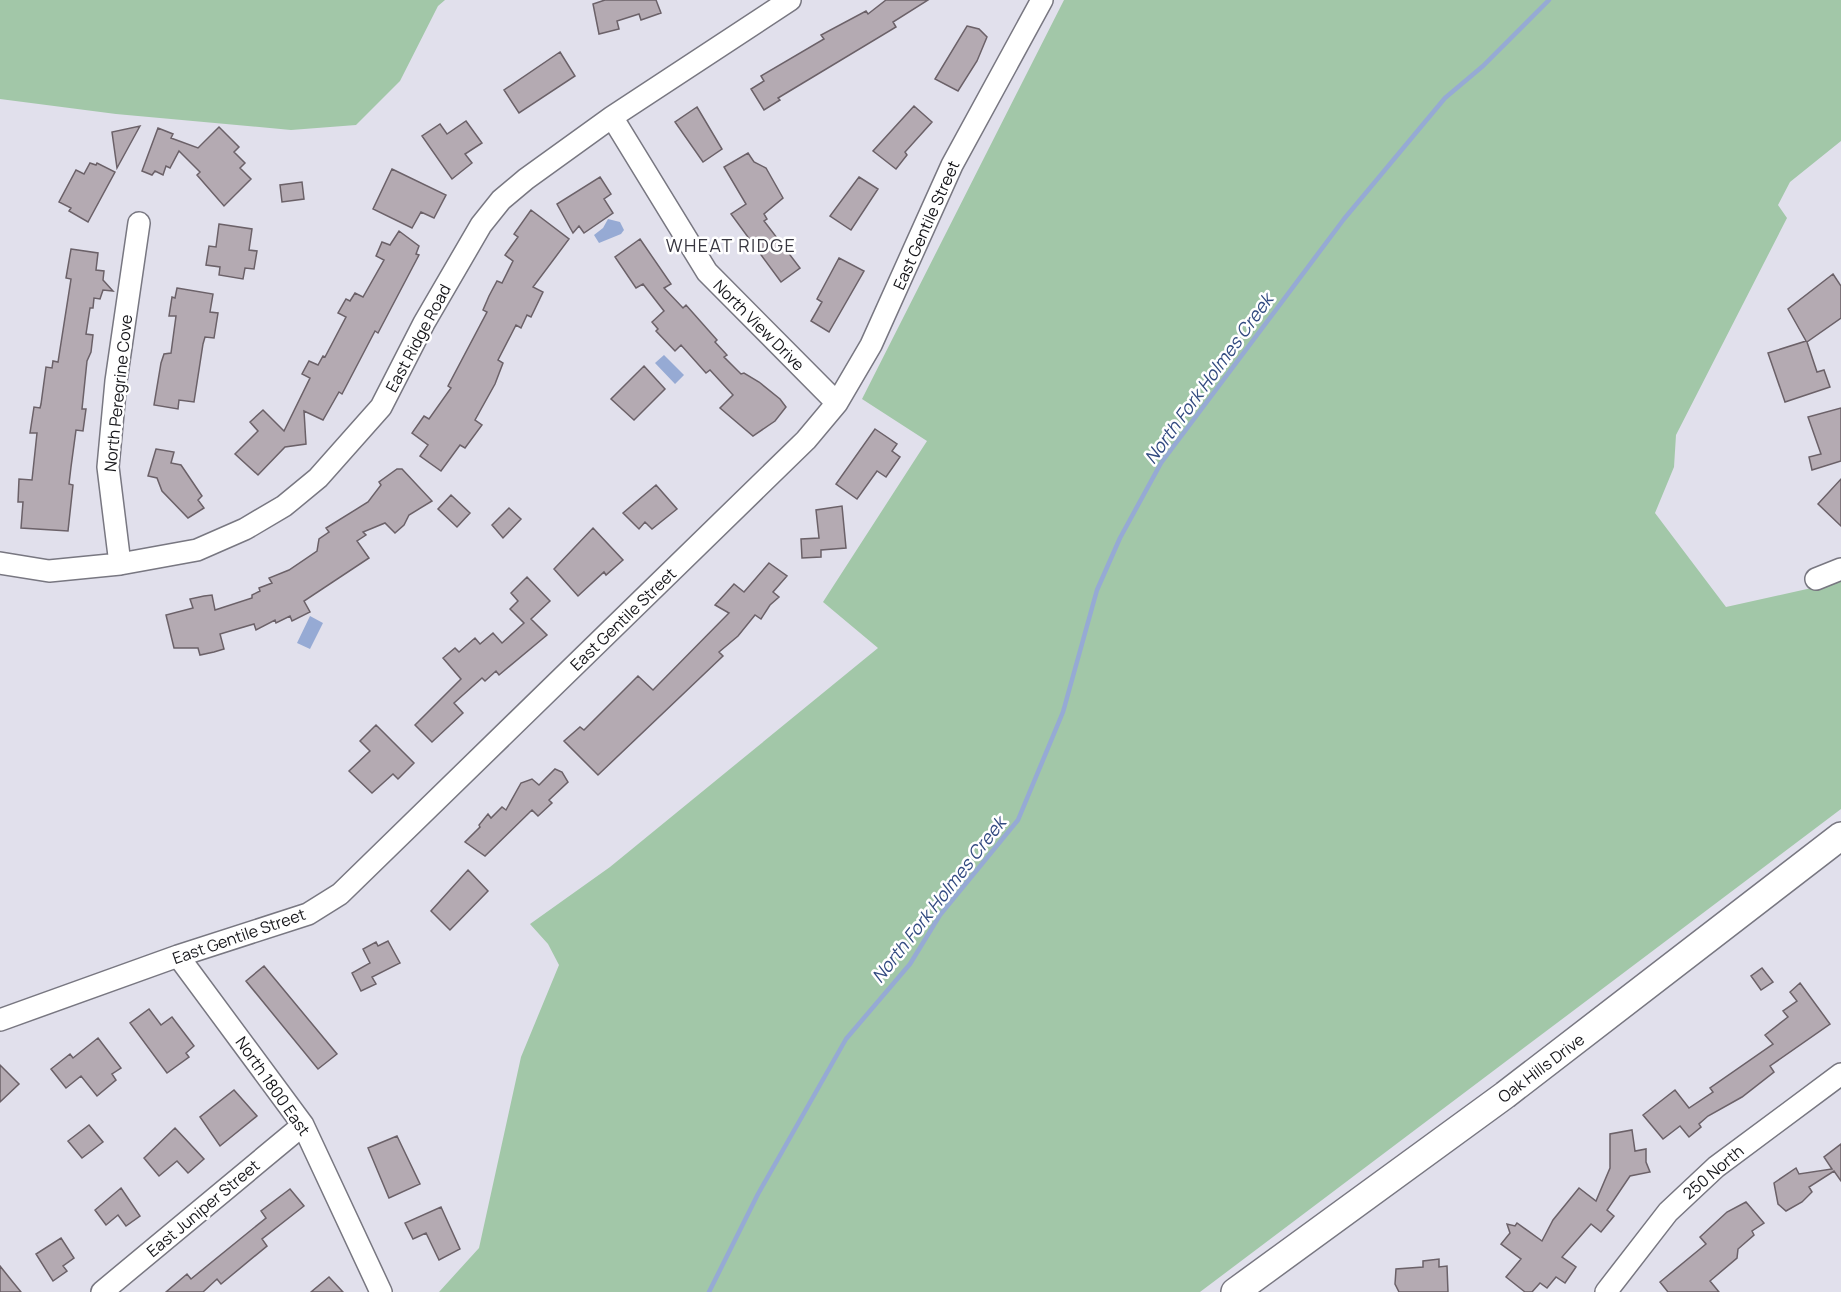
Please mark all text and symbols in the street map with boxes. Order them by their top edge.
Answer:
street label: East Gentile Street [888,157,964,293]
district label: WHEAT RIDGE [666,233,796,257]
street label: North View Drive [709,275,809,375]
street label: East Ridge Road [380,280,456,396]
water label: North Fork Holmes Creek [1138,286,1280,468]
street label: North Peregrine Cove [99,313,137,473]
street label: East Gentile Street [565,563,681,675]
water label: North Fork Holmes Creek [866,809,1013,987]
street label: East Gentile Street [170,903,308,969]
street label: Oak Hills Drive [1493,1028,1589,1108]
street label: North 1800 East [231,1032,315,1140]
street label: 250 North [1678,1140,1748,1204]
street label: East Juniper Street [142,1154,264,1262]

